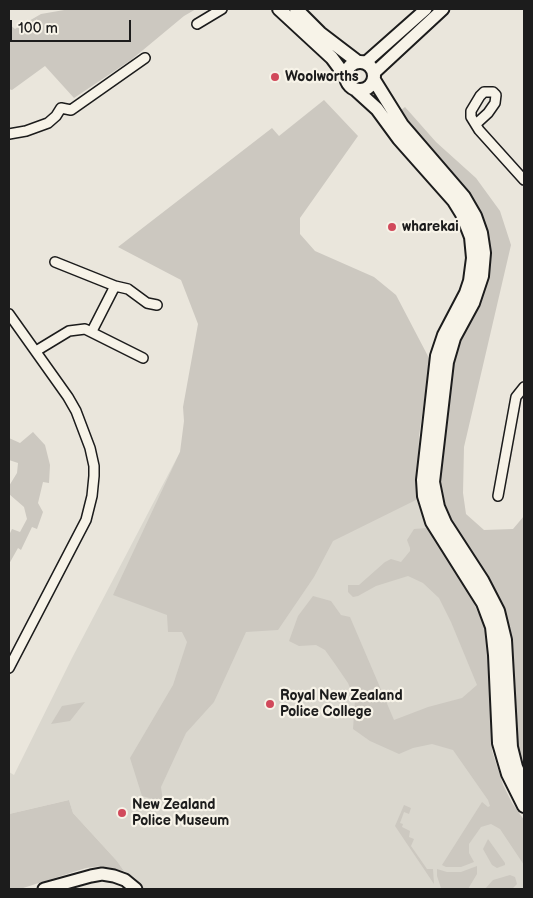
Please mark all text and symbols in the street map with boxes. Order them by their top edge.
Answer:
scale bar [12,10,134,42]
text: 100 m [18,19,58,38]
place label: Woolworths [285,69,359,85]
marker: Woolworths [269,71,281,83]
place label: wharekai [402,219,459,235]
marker: wharekai [386,221,398,233]
place label: Royal New Zealand Police College [280,688,403,720]
marker: Royal New Zealand Police College [264,698,276,710]
place label: New Zealand Police Museum [132,797,229,830]
marker: New Zealand Police Museum [116,807,128,819]

